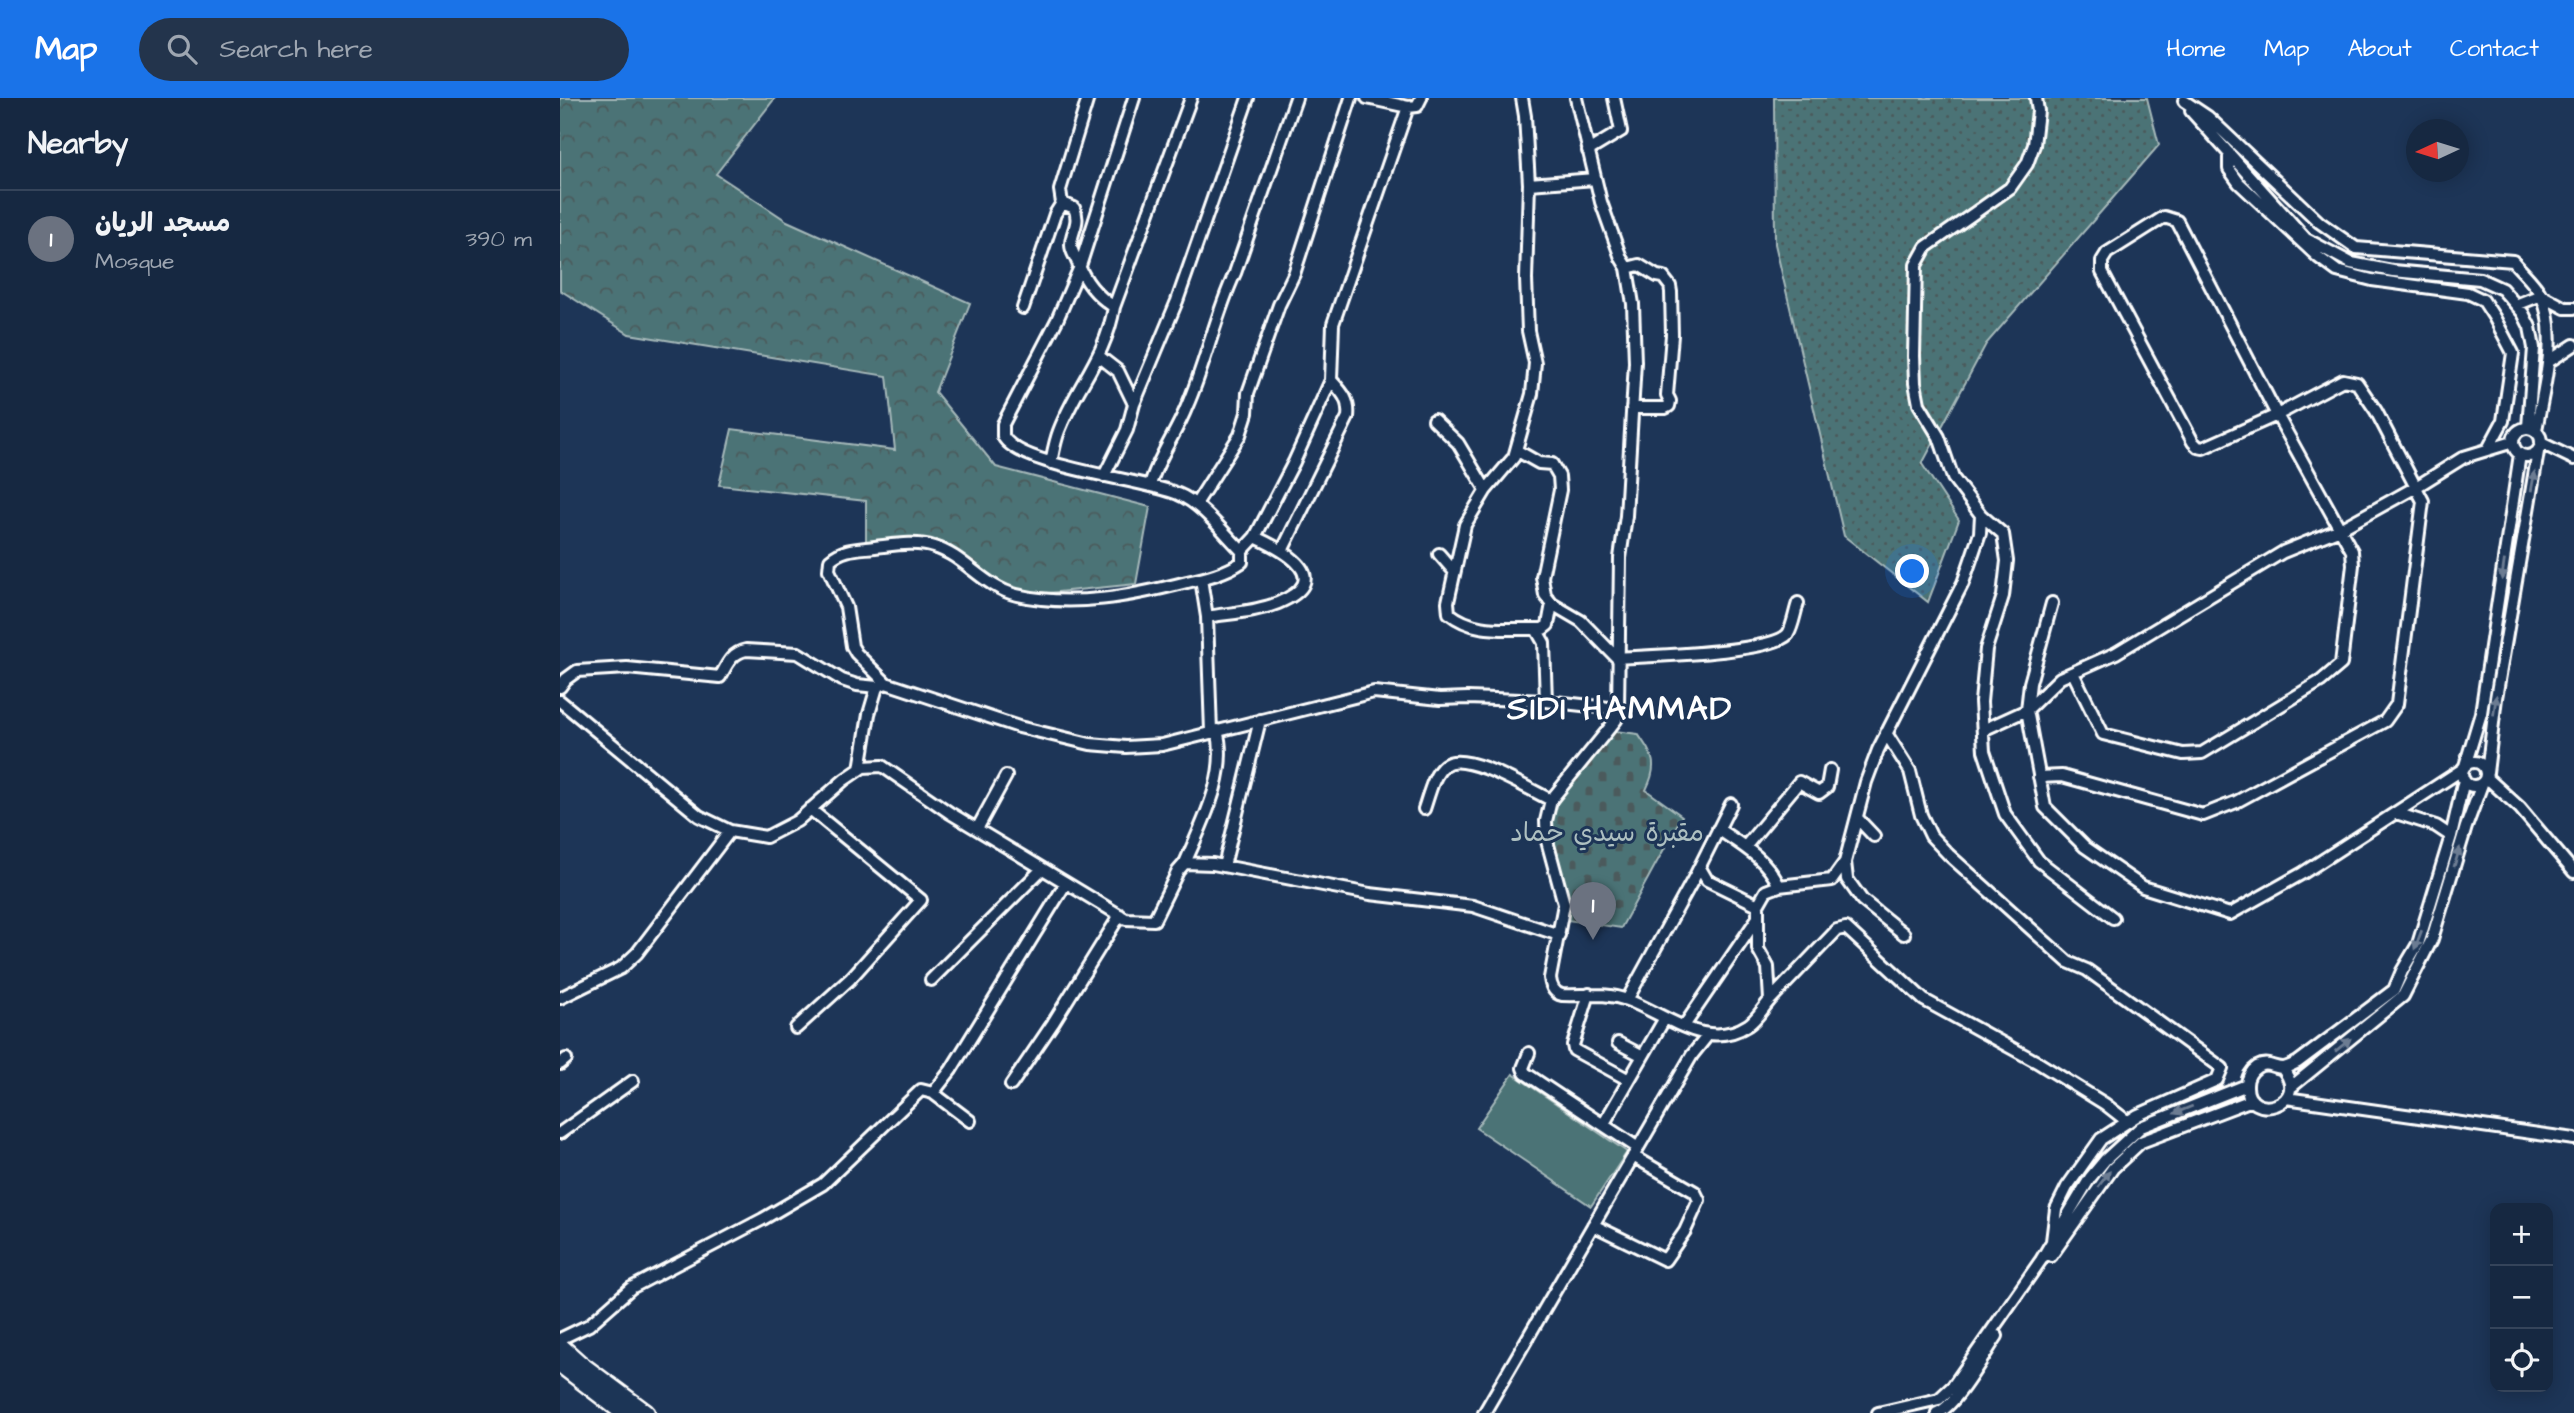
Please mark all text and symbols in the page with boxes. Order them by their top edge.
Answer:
search box [139,18,629,81]
text: Map [35,26,97,72]
icon: search [163,30,201,68]
text: Search here [219,31,373,67]
text: Home [2166,32,2226,66]
text: Map [2264,32,2309,66]
text: About [2347,32,2412,66]
text: Contact [2450,32,2539,66]
north arrow [2406,119,2469,182]
text: Nearby [28,123,128,165]
text: مسجد الريان [95,205,230,241]
text: 1 [50,223,52,255]
text: 390 m [466,223,532,255]
text: Mosque [95,245,174,277]
one-way arrow [2528,470,2539,492]
your location [1895,554,1929,588]
one-way arrow [2497,559,2508,581]
district label: SIDI HAMMAD [1506,686,1733,732]
one-way arrow [2490,694,2501,716]
park label: مقبرة سيدي حماد [1510,815,1704,851]
one-way arrow [2452,846,2462,867]
pin: 1 [1570,882,1616,940]
one-way arrow [2413,929,2424,950]
one-way arrow [2333,1037,2351,1052]
one-way arrow [2173,1105,2194,1116]
one-way arrow [2096,1170,2110,1188]
map controls [2490,1203,2553,1392]
button: + [2490,1203,2553,1266]
button: − [2490,1266,2553,1329]
button: locate [2490,1329,2553,1392]

